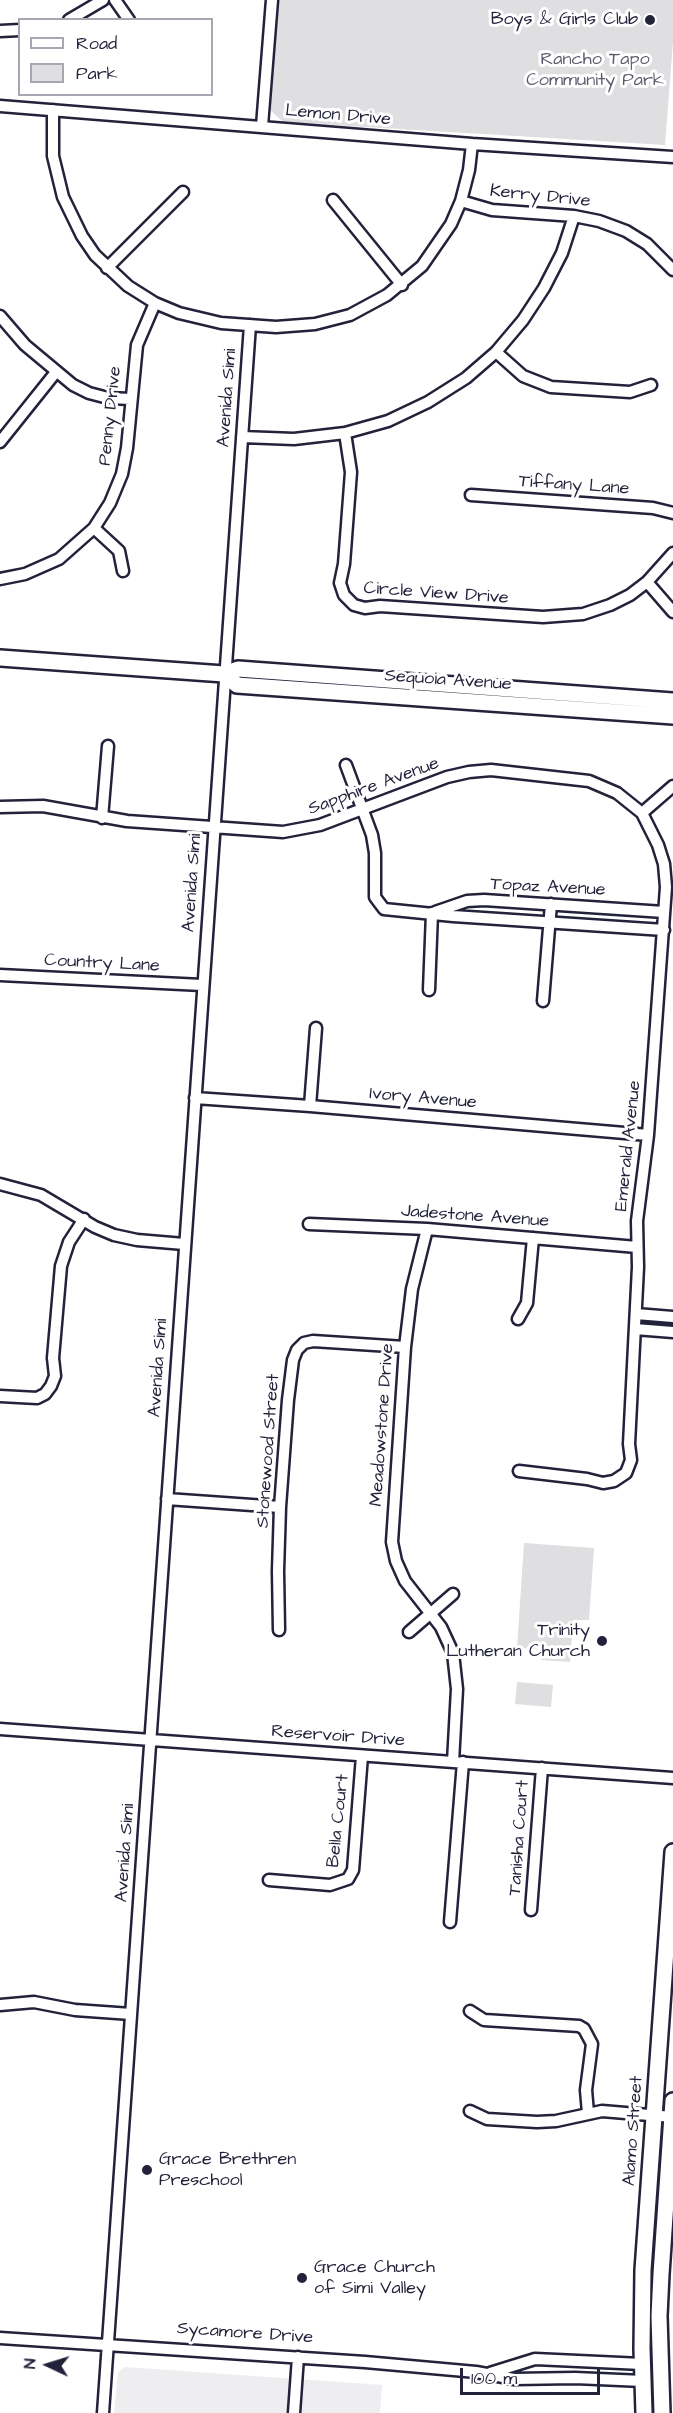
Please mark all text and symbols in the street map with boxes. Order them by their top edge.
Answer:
place label: Boys & Girls Club [491,9,638,31]
marker: Boys & Girls Club [643,13,657,27]
legend [18,18,213,96]
text: Road [76,31,117,56]
park label: Rancho Tapo Community Park [526,49,664,92]
text: Park [76,61,118,86]
street label: Lemon Drive [284,101,392,131]
street label: Kerry Drive [489,181,591,213]
street label: Avenida Simi [214,348,242,448]
street label: Penny Drive [95,365,127,467]
street label: Tiffany Lane [518,471,630,501]
street label: Circle View Drive [363,578,509,610]
street label: Sequoia Avenue [384,666,512,696]
street label: Sapphire Avenue [306,753,442,821]
street label: Avenida Simi [179,833,207,933]
street label: Topaz Avenue [490,874,606,902]
street label: Country Lane [44,950,160,978]
street label: Emerald Avenue [611,1080,647,1212]
street label: Ivory Avenue [368,1084,478,1114]
street label: Jadestone Avenue [400,1201,550,1233]
street label: Avenida Simi [145,1318,173,1418]
street label: Meadowstone Drive [367,1343,399,1507]
street label: Stonewood Street [253,1373,285,1529]
place label: Trinity Lutheran Church [446,1620,590,1662]
marker: Trinity Lutheran Church [595,1634,609,1648]
street label: Reservoir Drive [270,1722,406,1752]
street label: Bella Court [323,1773,355,1869]
street label: Tanisha Court [505,1780,535,1896]
street label: Avenida Simi [112,1803,140,1903]
street label: Alamo Street [619,2075,649,2187]
place label: Grace Brethren Preschool [159,2149,296,2192]
marker: Grace Brethren Preschool [140,2163,154,2177]
place label: Grace Church of Simi Valley [314,2257,435,2300]
marker: Grace Church of Simi Valley [295,2271,309,2285]
street label: Sycamore Drive [176,2318,314,2350]
north arrow [18,2335,78,2395]
scale bar [463,2356,602,2394]
text: N [19,2358,41,2370]
text: 100 m [471,2366,517,2391]

